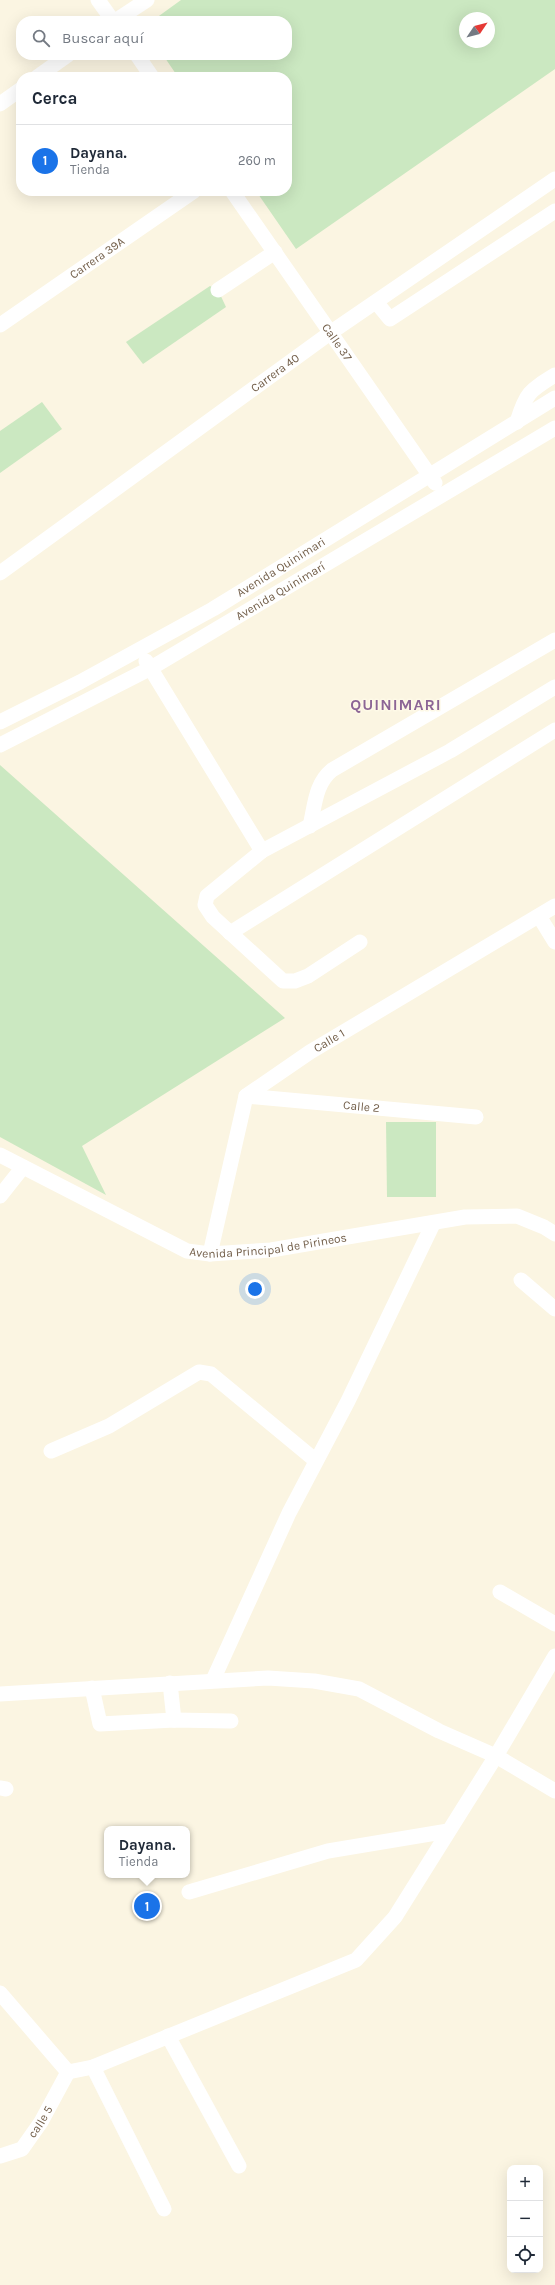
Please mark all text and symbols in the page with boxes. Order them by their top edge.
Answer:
north arrow [459,12,495,48]
search box [16,16,292,60]
icon: search [30,27,52,49]
text: Buscar aquí [62,29,144,47]
text: Cerca [32,88,77,108]
text: Dayana. [70,144,127,162]
text: 1 [43,153,47,168]
text: 260 m [238,153,276,168]
text: Tienda [70,162,110,177]
street label: Carrera 39A [67,234,127,282]
street label: Calle 37 [319,321,355,364]
street label: Carrera 40 [248,351,302,395]
street label: Avenida Quinimari [234,534,328,600]
street label: Avenida Quinimarí [233,559,328,623]
district label: QUINIMARI [350,695,442,714]
street label: Calle 1 [311,1026,347,1055]
street label: Calle 2 [343,1098,380,1115]
street label: Avenida Principal de Pirineos [189,1230,348,1261]
your location [245,1279,265,1299]
popup [104,1826,190,1878]
text: Dayana. [119,1836,175,1854]
text: Tienda [119,1854,158,1869]
pin: 1 [134,1891,160,1921]
street label: calle 5 [25,2103,56,2141]
map controls [507,2165,543,2273]
button: + [507,2165,543,2201]
button: − [507,2201,543,2237]
button: locate [507,2237,543,2273]

